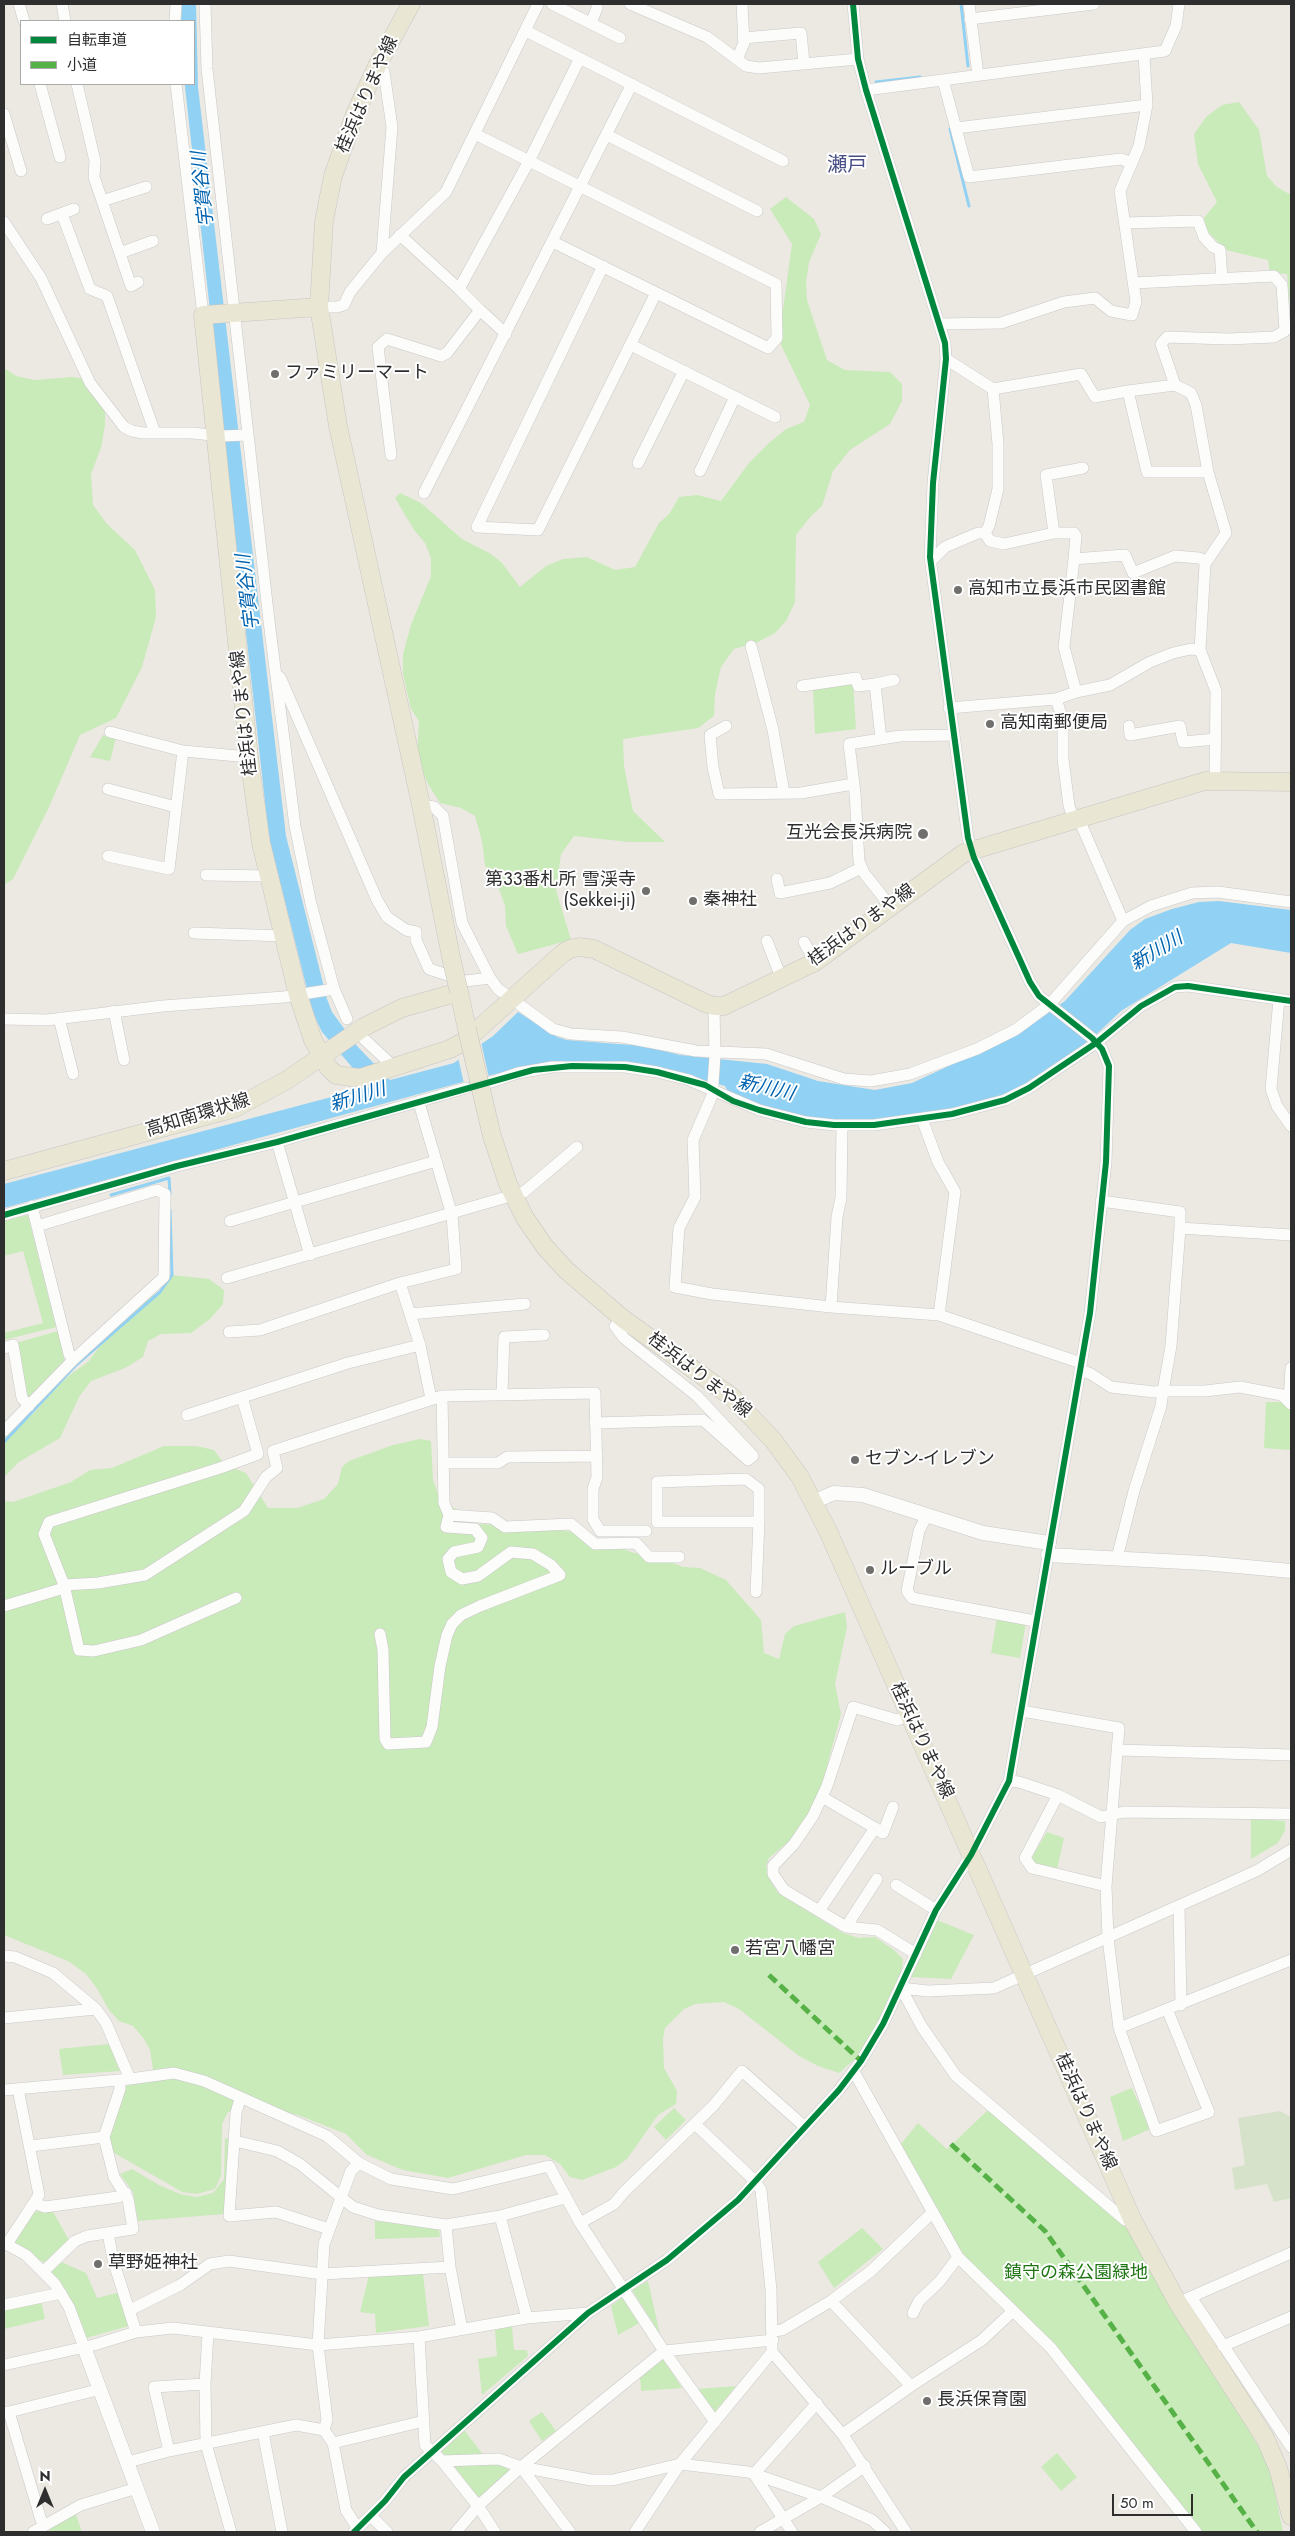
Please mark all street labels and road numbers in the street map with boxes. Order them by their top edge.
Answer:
street label: 桂浜はりまや線 [333,33,403,157]
street label: 桂浜はりまや線 [228,649,262,777]
street label: 桂浜はりまや線 [805,880,919,972]
street label: 高知南環状線 [143,1090,253,1142]
street label: 桂浜はりまや線 [643,1329,755,1423]
street label: 桂浜はりまや線 [885,1679,957,1803]
street label: 桂浜はりまや線 [1050,2050,1120,2174]

